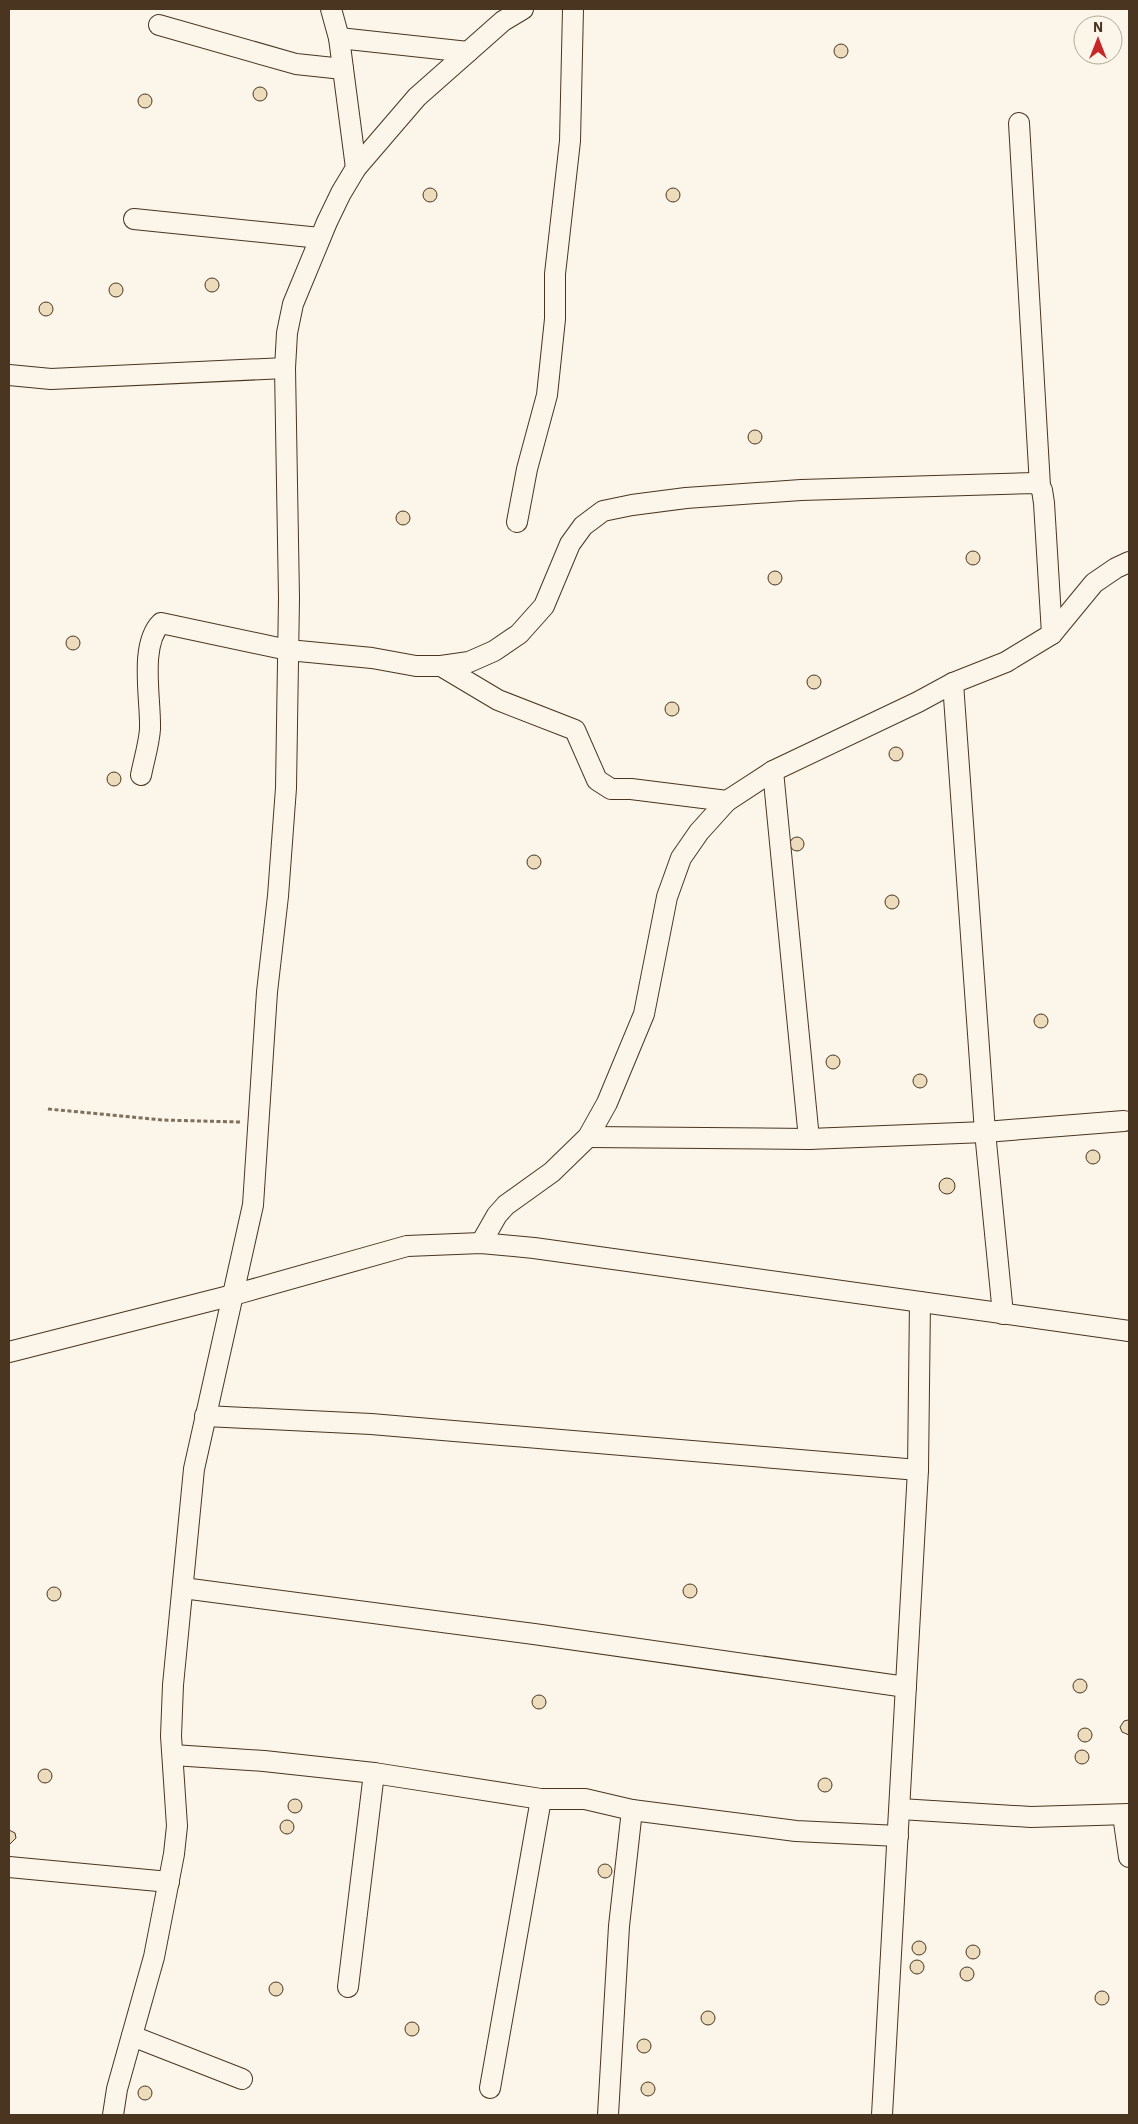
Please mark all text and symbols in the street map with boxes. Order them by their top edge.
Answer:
north arrow [1073,15,1123,65]
text: N [1093,18,1103,36]

